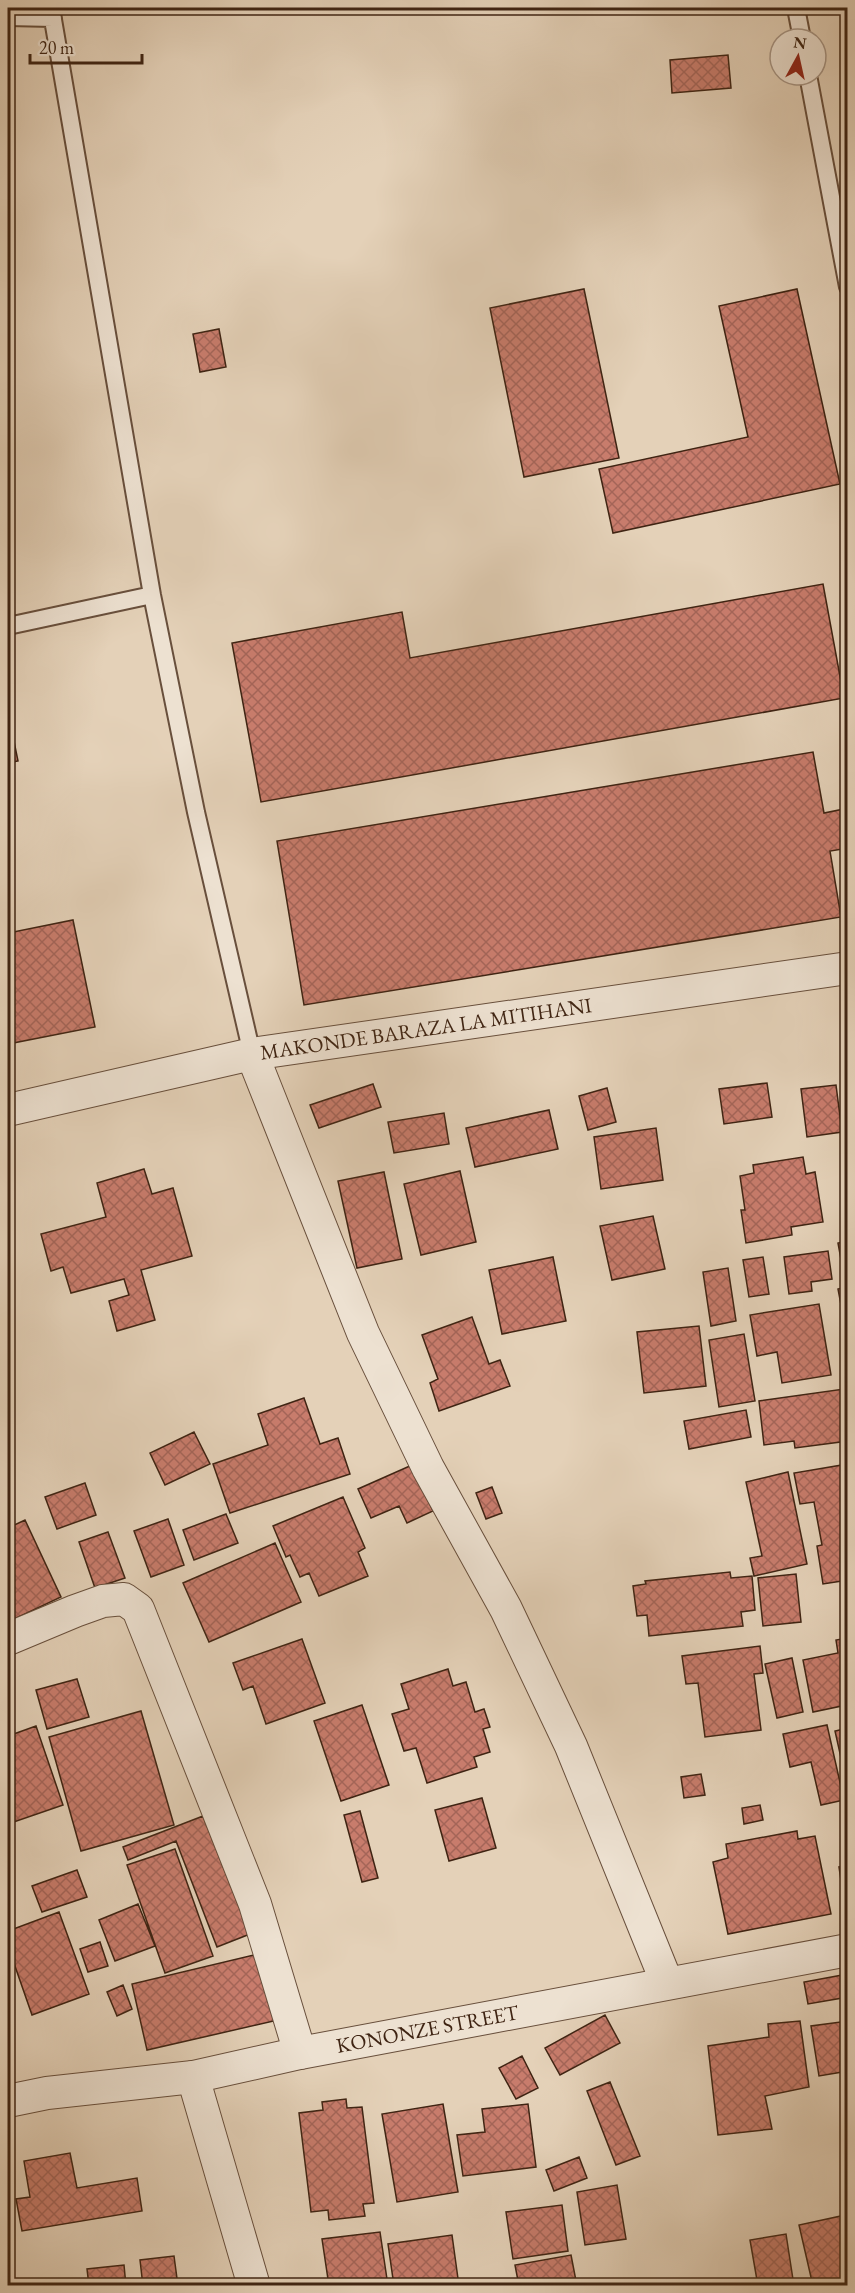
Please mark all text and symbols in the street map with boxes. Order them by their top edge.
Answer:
scale bar [30,27,142,65]
north arrow [768,27,828,87]
text: N [792,31,808,54]
text: 20 m [39,36,74,59]
street label: MAKONDE BARAZA LA MITIHANI [258,991,593,1066]
street label: KONONZE STREET [334,1998,522,2059]

